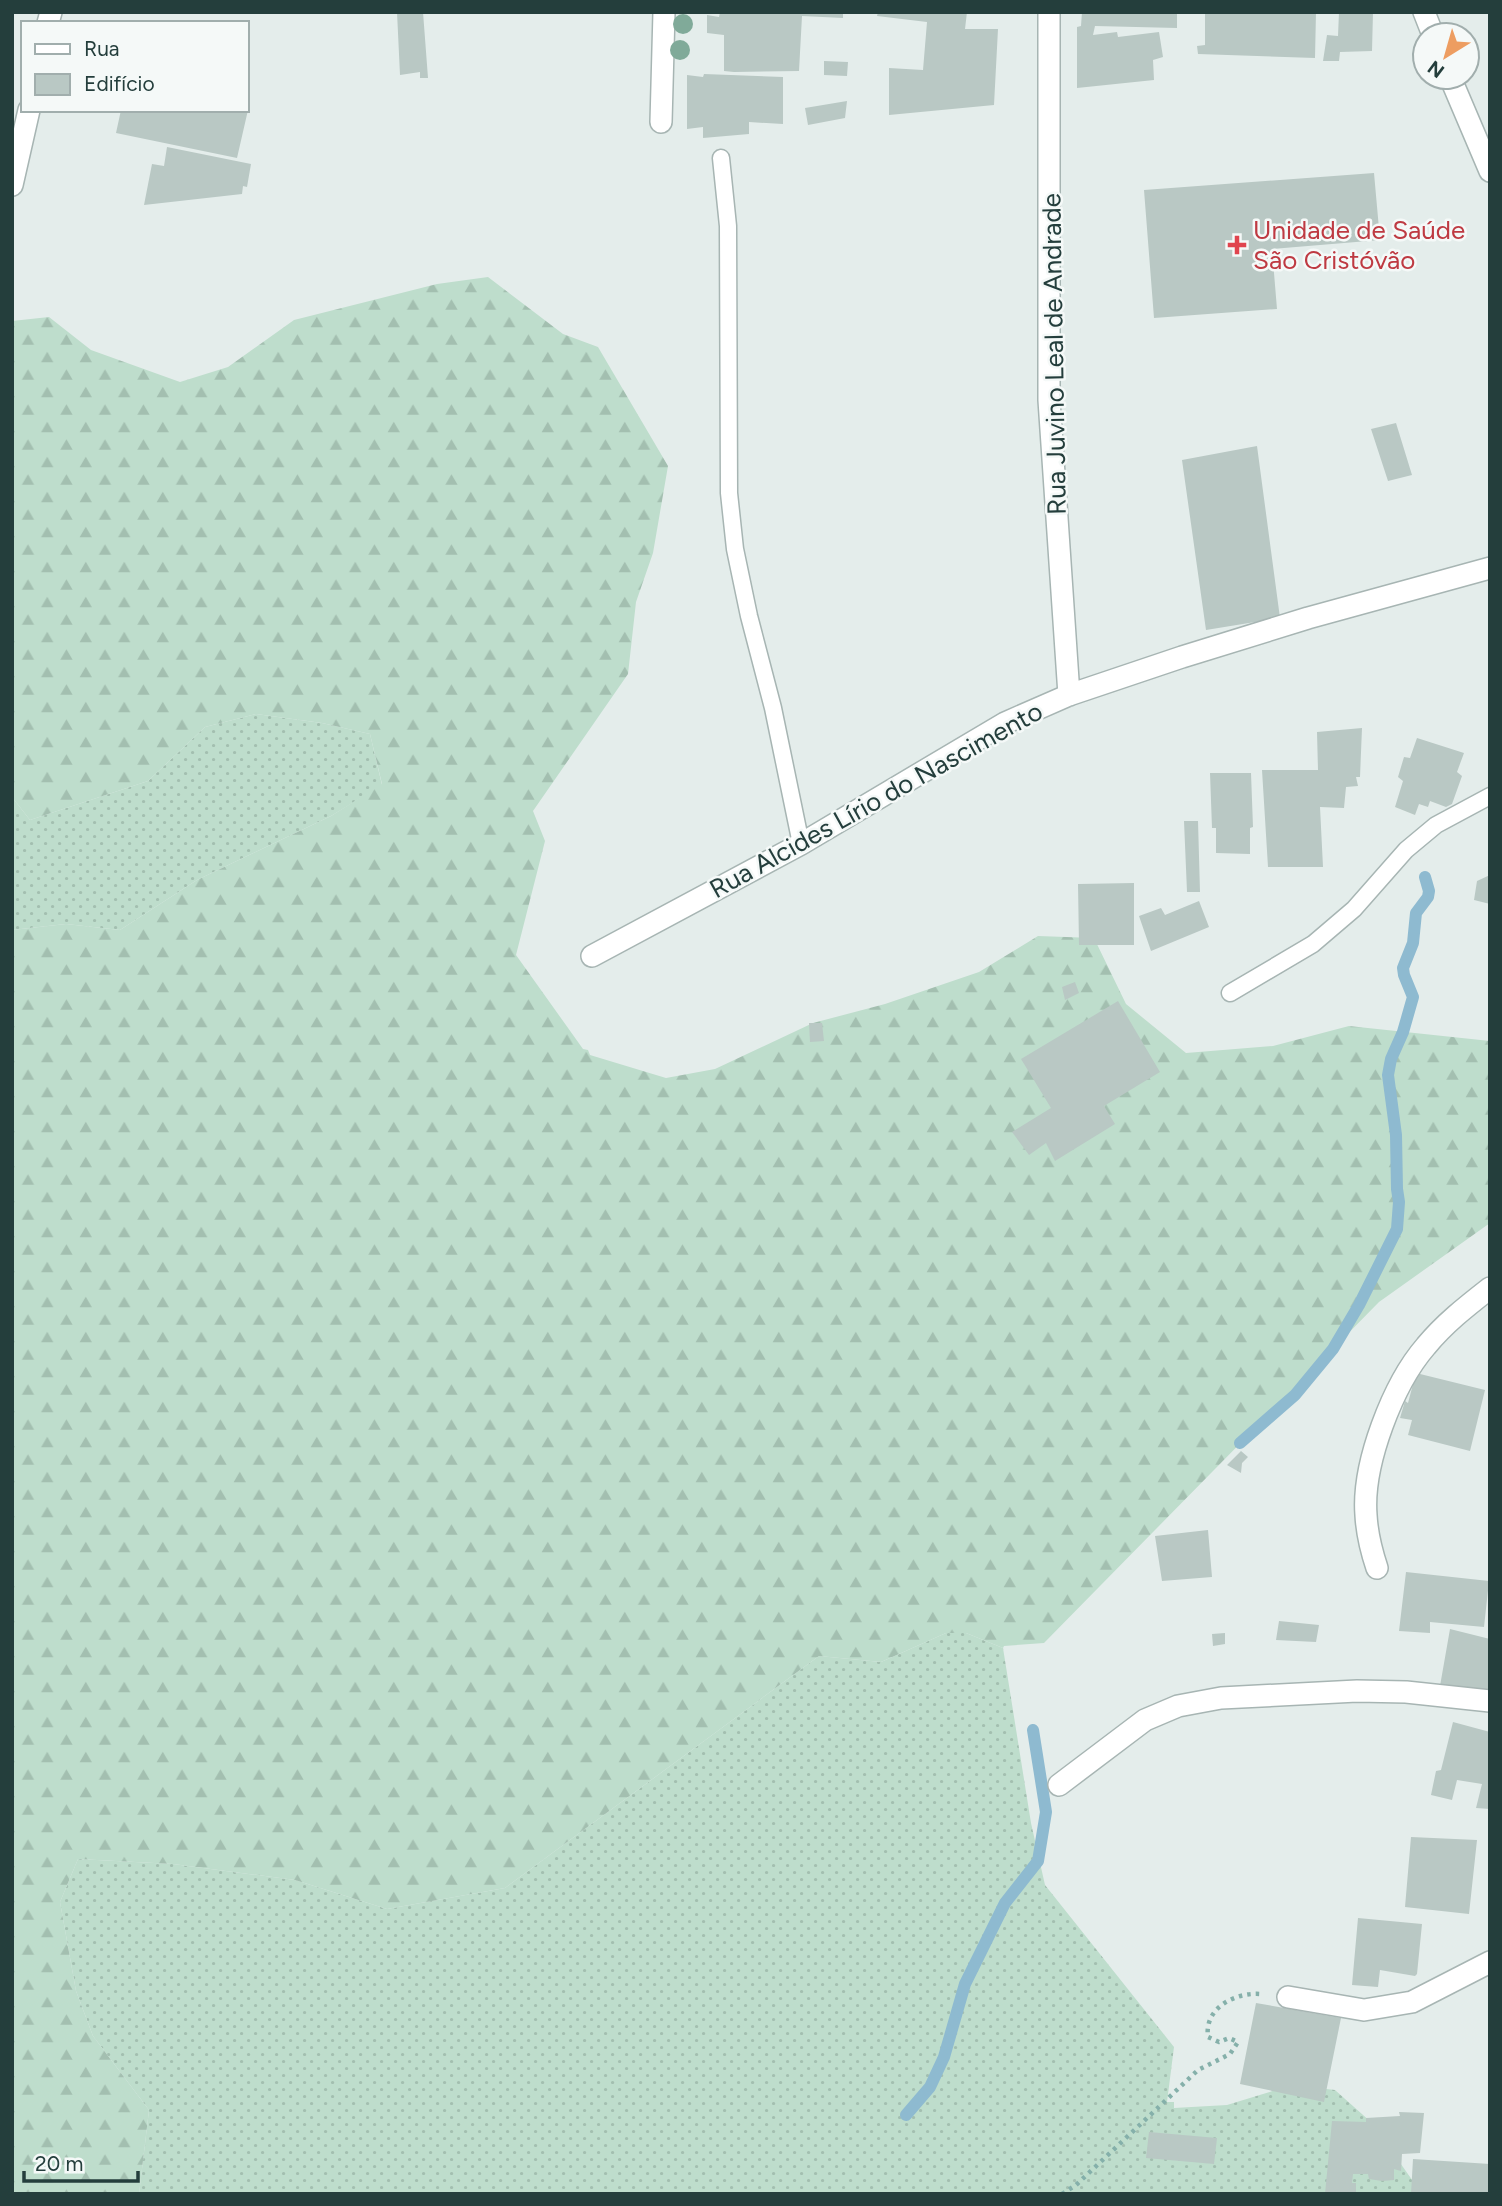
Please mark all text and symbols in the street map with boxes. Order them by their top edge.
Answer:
legend [21,21,248,112]
north arrow [1411,21,1481,91]
text: Rua [84,36,120,61]
text: N [1423,56,1449,83]
text: Edifício [84,71,155,96]
street label: Rua Juvino Leal de Andrade [1035,193,1073,515]
place label: Unidade de Saúde São Cristóvão [1253,214,1465,276]
marker: Unidade de Saúde São Cristóvão [1227,235,1247,255]
street label: Rua Alcides Lírio do Nascimento [704,695,1048,905]
scale bar [24,2140,138,2184]
text: 20 m [35,2151,83,2176]

